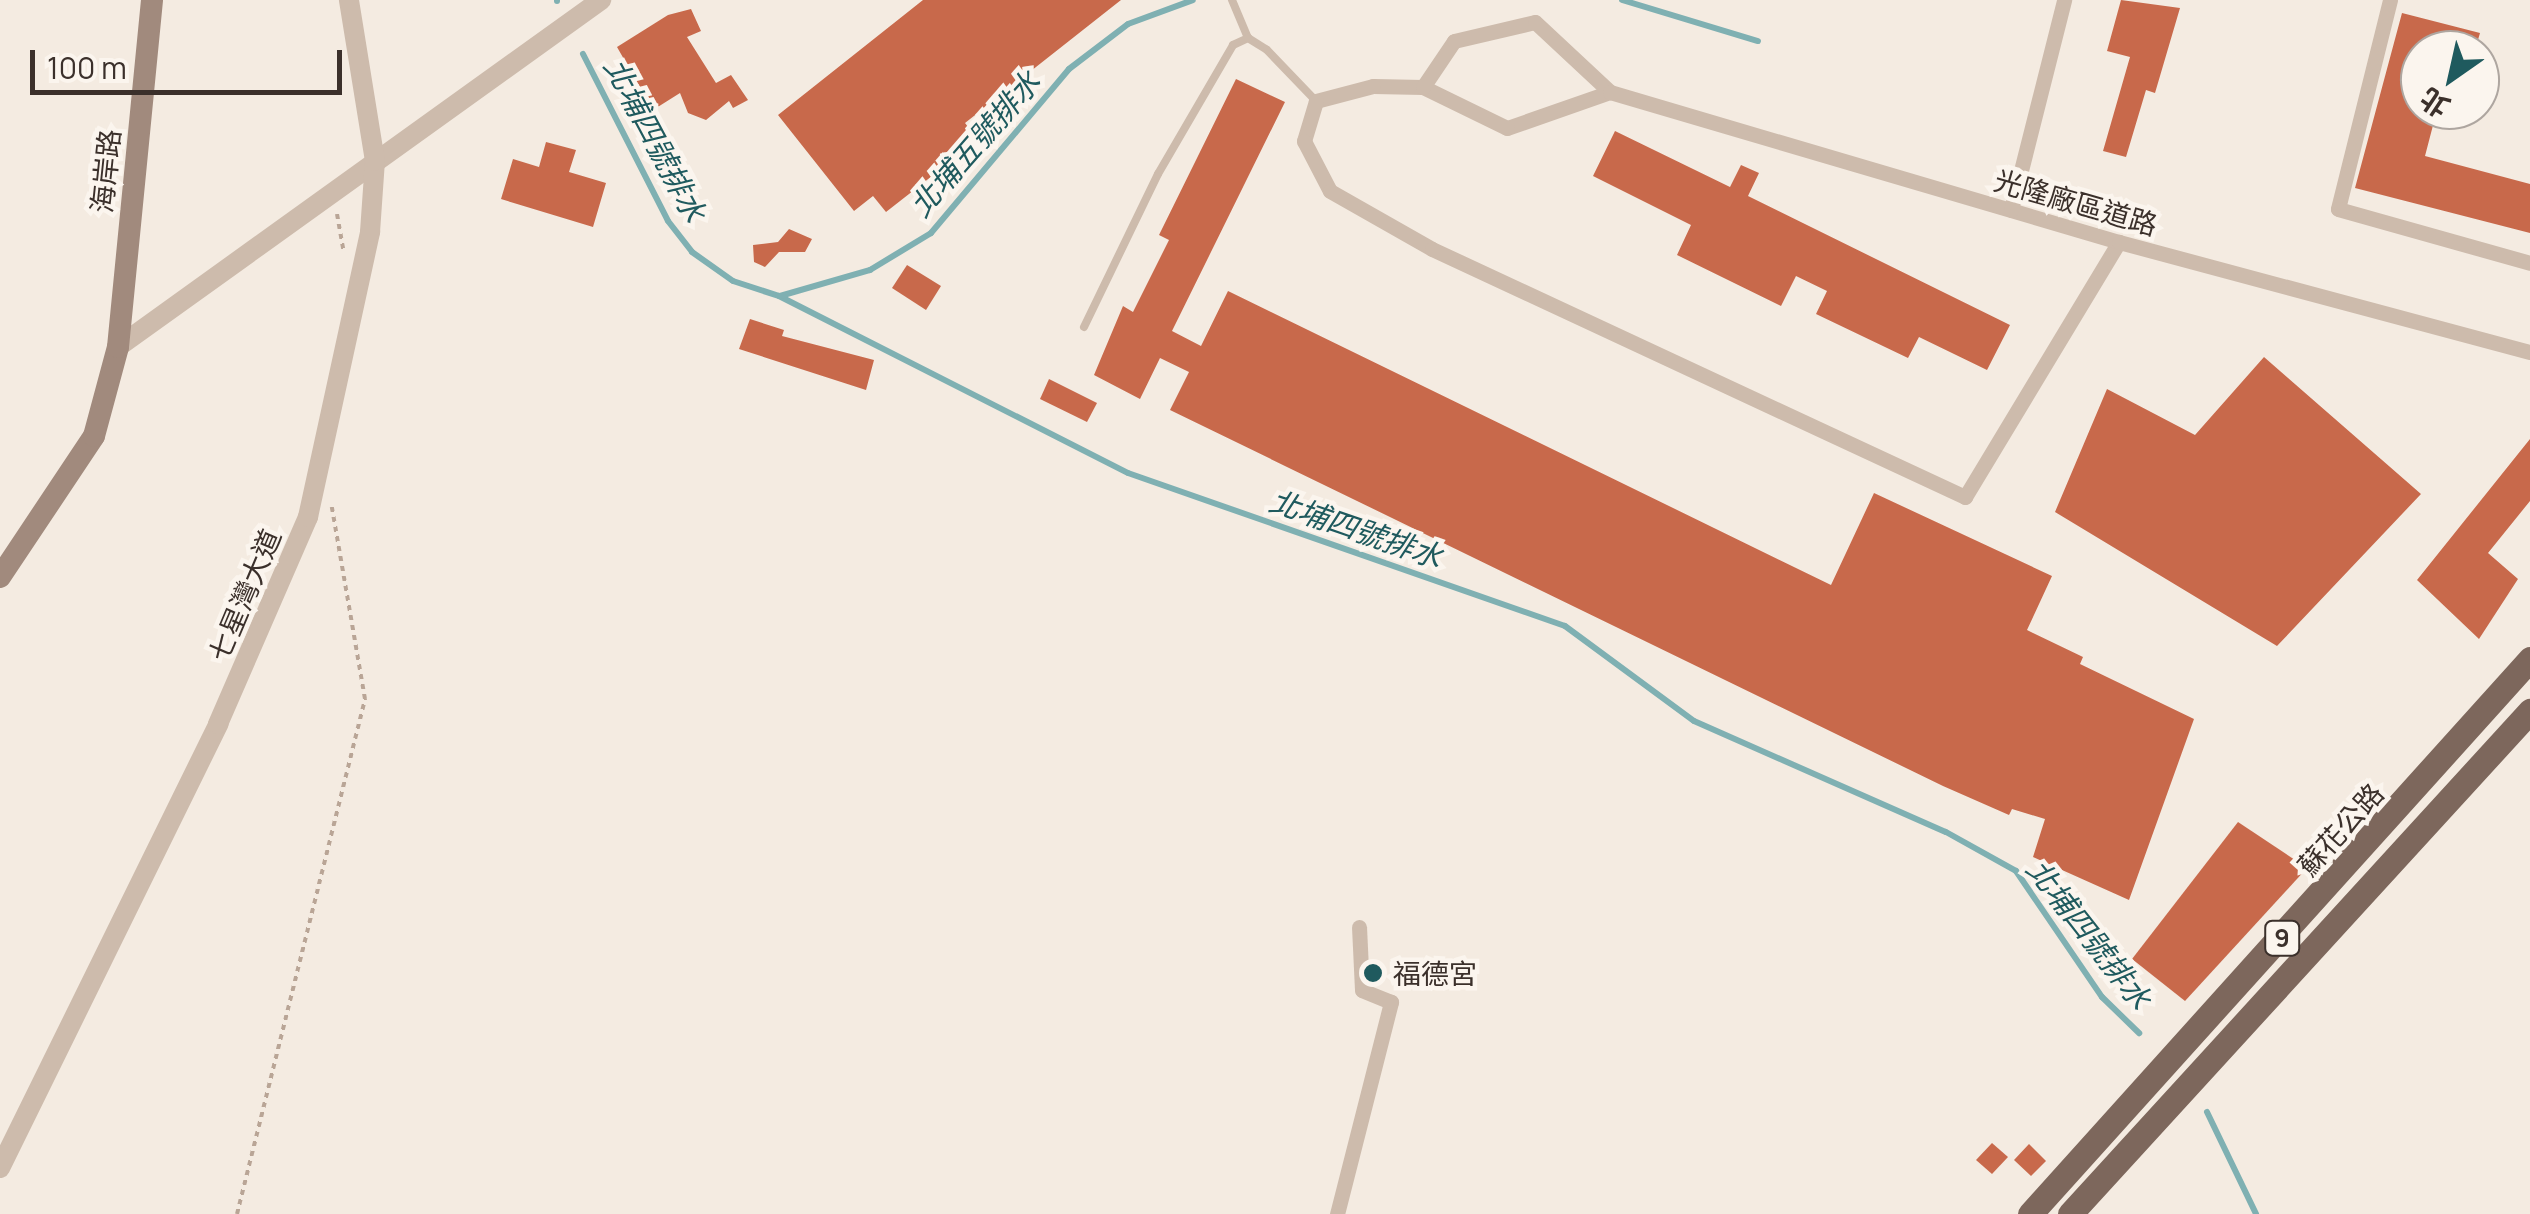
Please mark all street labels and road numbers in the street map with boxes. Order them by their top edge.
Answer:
street label: 海岸路 [84,127,126,215]
street label: 光隆廠區道路 [1991,163,2161,241]
street label: 七星灣大道 [201,524,287,666]
street label: 蘇花公路 [2290,776,2390,882]
road number: 9 [2262,918,2302,958]

